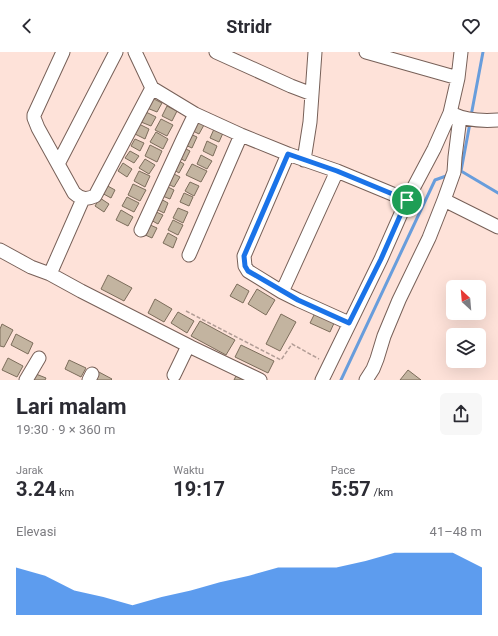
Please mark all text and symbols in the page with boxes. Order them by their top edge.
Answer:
icon: back [16,15,38,37]
icon: heart [460,15,482,37]
text: Stridr [226,16,272,37]
pin [390,183,424,217]
icon: arrive [396,189,418,211]
north arrow [446,280,486,320]
map controls [446,280,486,368]
button: layers [446,328,486,368]
button: share [440,393,482,435]
text: Lari malam [16,394,127,419]
text: 19:30 · 9 × 360 m [16,422,115,437]
text: Jarak [16,464,43,477]
text: Waktu [173,464,204,477]
text: Pace [331,464,355,477]
text: 3.24 [16,477,56,501]
text: 19:17 [173,477,225,501]
text: 5:57 [331,477,371,501]
text: km [56,486,74,499]
text: /km [371,486,393,499]
text: Elevasi [16,524,57,539]
text: 41–48 m [430,524,482,539]

